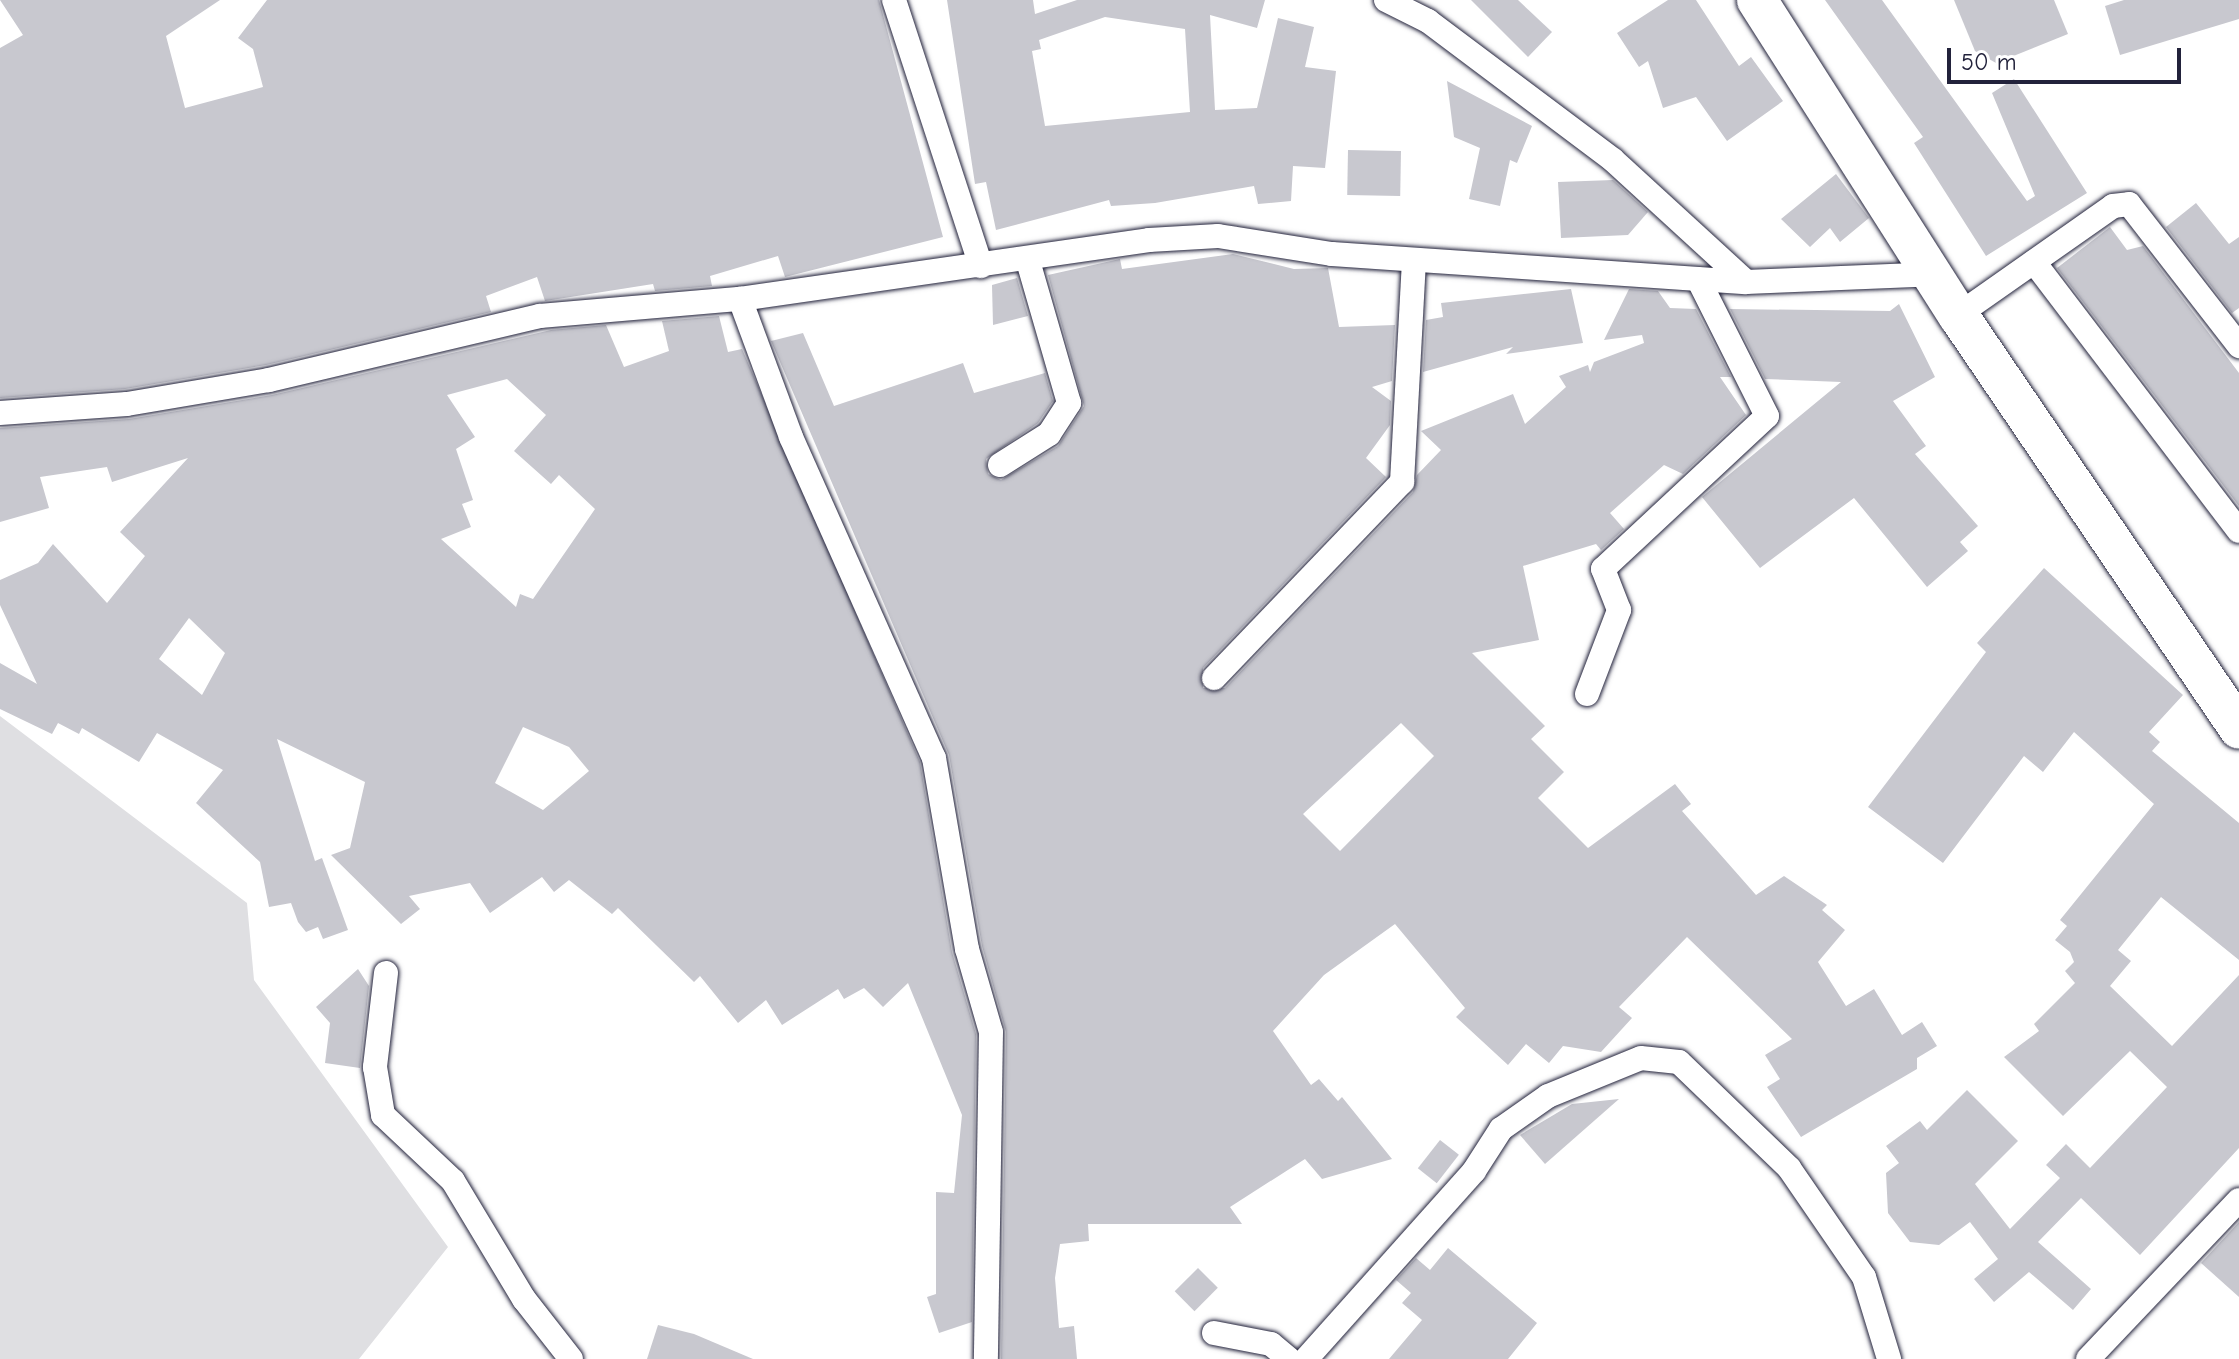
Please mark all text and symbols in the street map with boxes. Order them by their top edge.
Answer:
scale bar [1951,32,2185,82]
text: 50 m [1961,48,2017,76]

